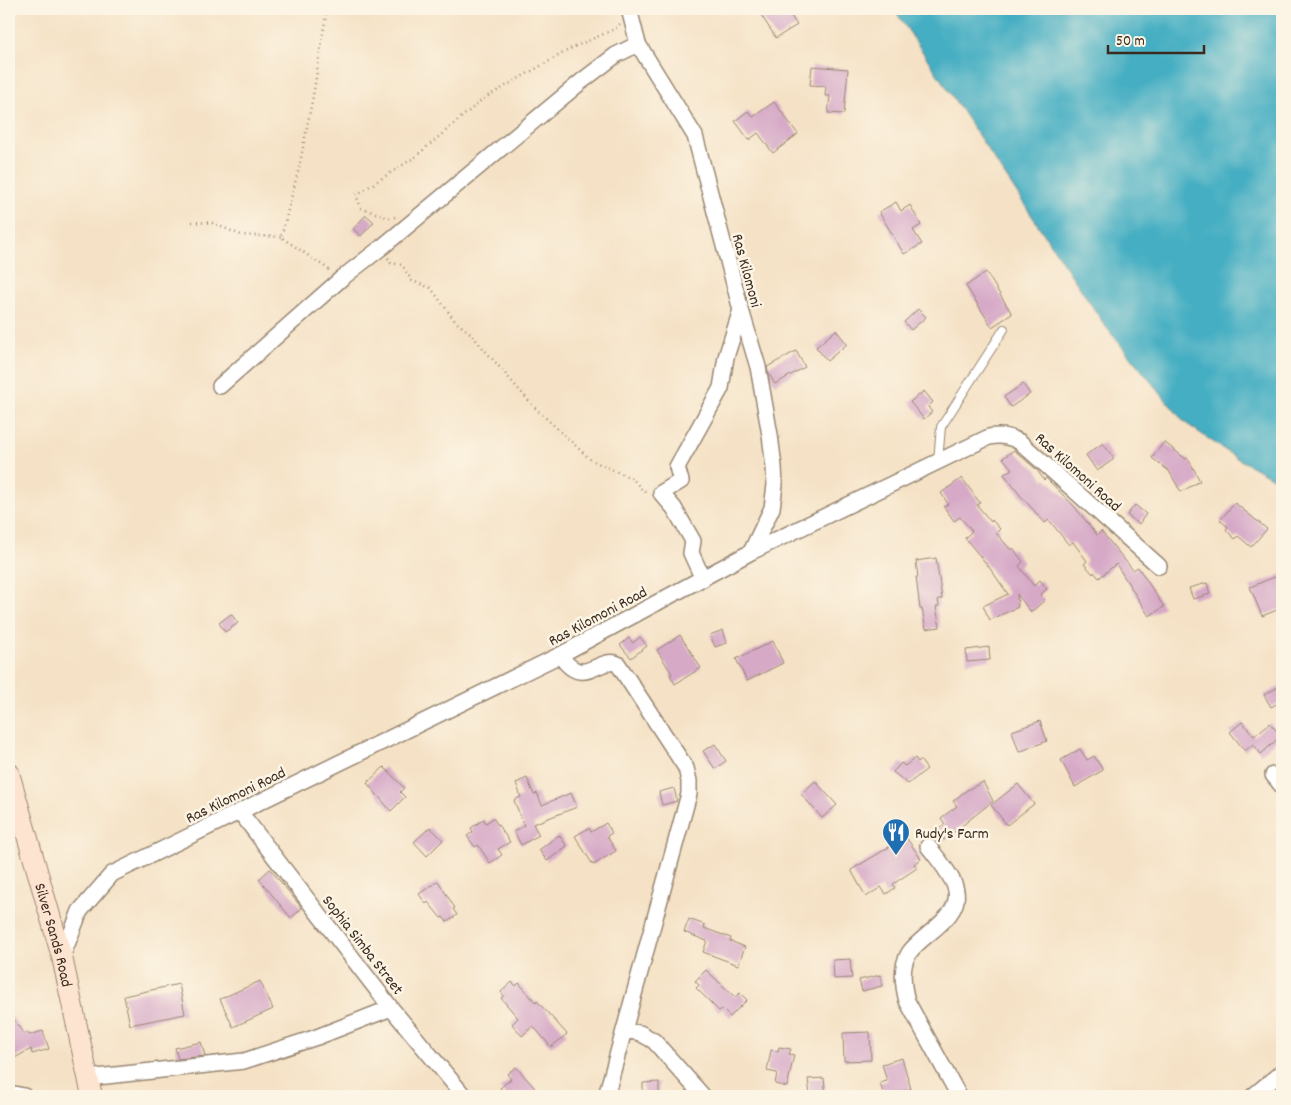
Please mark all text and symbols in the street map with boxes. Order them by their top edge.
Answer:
scale bar [1108,22,1205,54]
text: 50 m [1116,31,1145,53]
street label: Ras Kilomoni [725,231,766,310]
street label: Ras Kilomoni Road [1029,428,1126,518]
street label: Ras Kilomoni Road [545,581,652,653]
street label: Ras Kilomoni Road [182,762,290,830]
restaurant icon: Rudy's Farm [881,817,911,856]
place label: Rudy's Farm [915,823,989,846]
street label: Silver Sands Road [27,881,77,989]
street label: Sophia Simba Street [316,891,408,1000]

